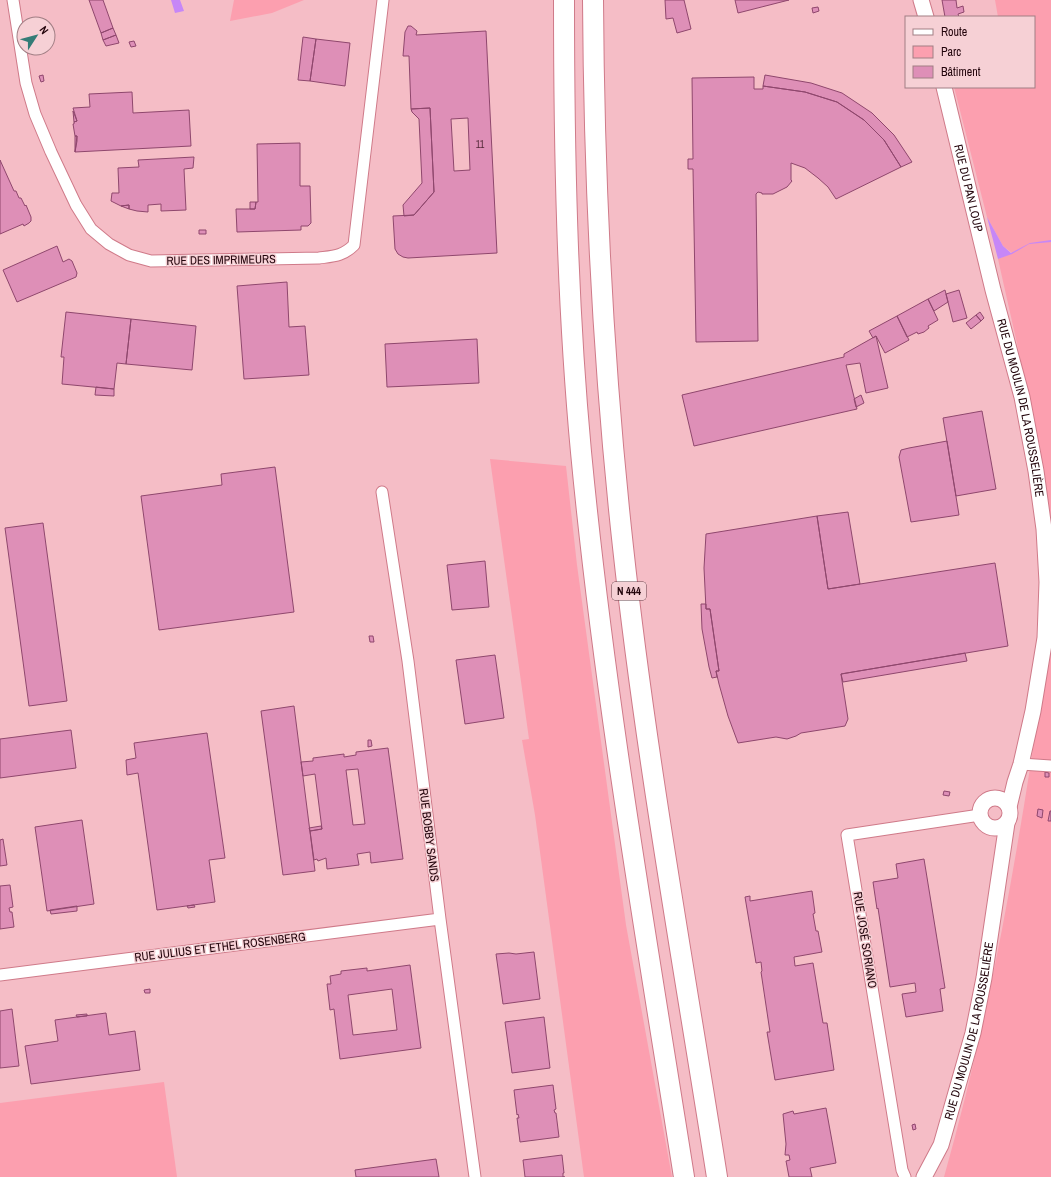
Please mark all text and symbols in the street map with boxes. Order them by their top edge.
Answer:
north arrow [16,16,56,56]
legend [905,16,1035,88]
text: N [37,23,52,37]
text: Route [941,24,967,40]
text: Parc [941,44,961,60]
text: Bâtiment [941,64,981,80]
house number: 11 [476,138,485,151]
street label: RUE DU PAN LOUP [950,143,987,234]
street label: RUE DES IMPRIMEURS [166,251,276,269]
street label: RUE DU MOULIN DE LA ROUSSELIÈRE [993,317,1048,498]
road number: N 444 [612,582,646,600]
street label: RUE BOBBY SANDS [415,787,443,883]
street label: RUE JOSÉ SORIANO [849,891,881,990]
street label: RUE JULIUS ET ETHEL ROSENBERG [134,929,306,965]
street label: RUE DU MOULIN DE LA ROUSSELIÈRE [941,941,997,1122]

